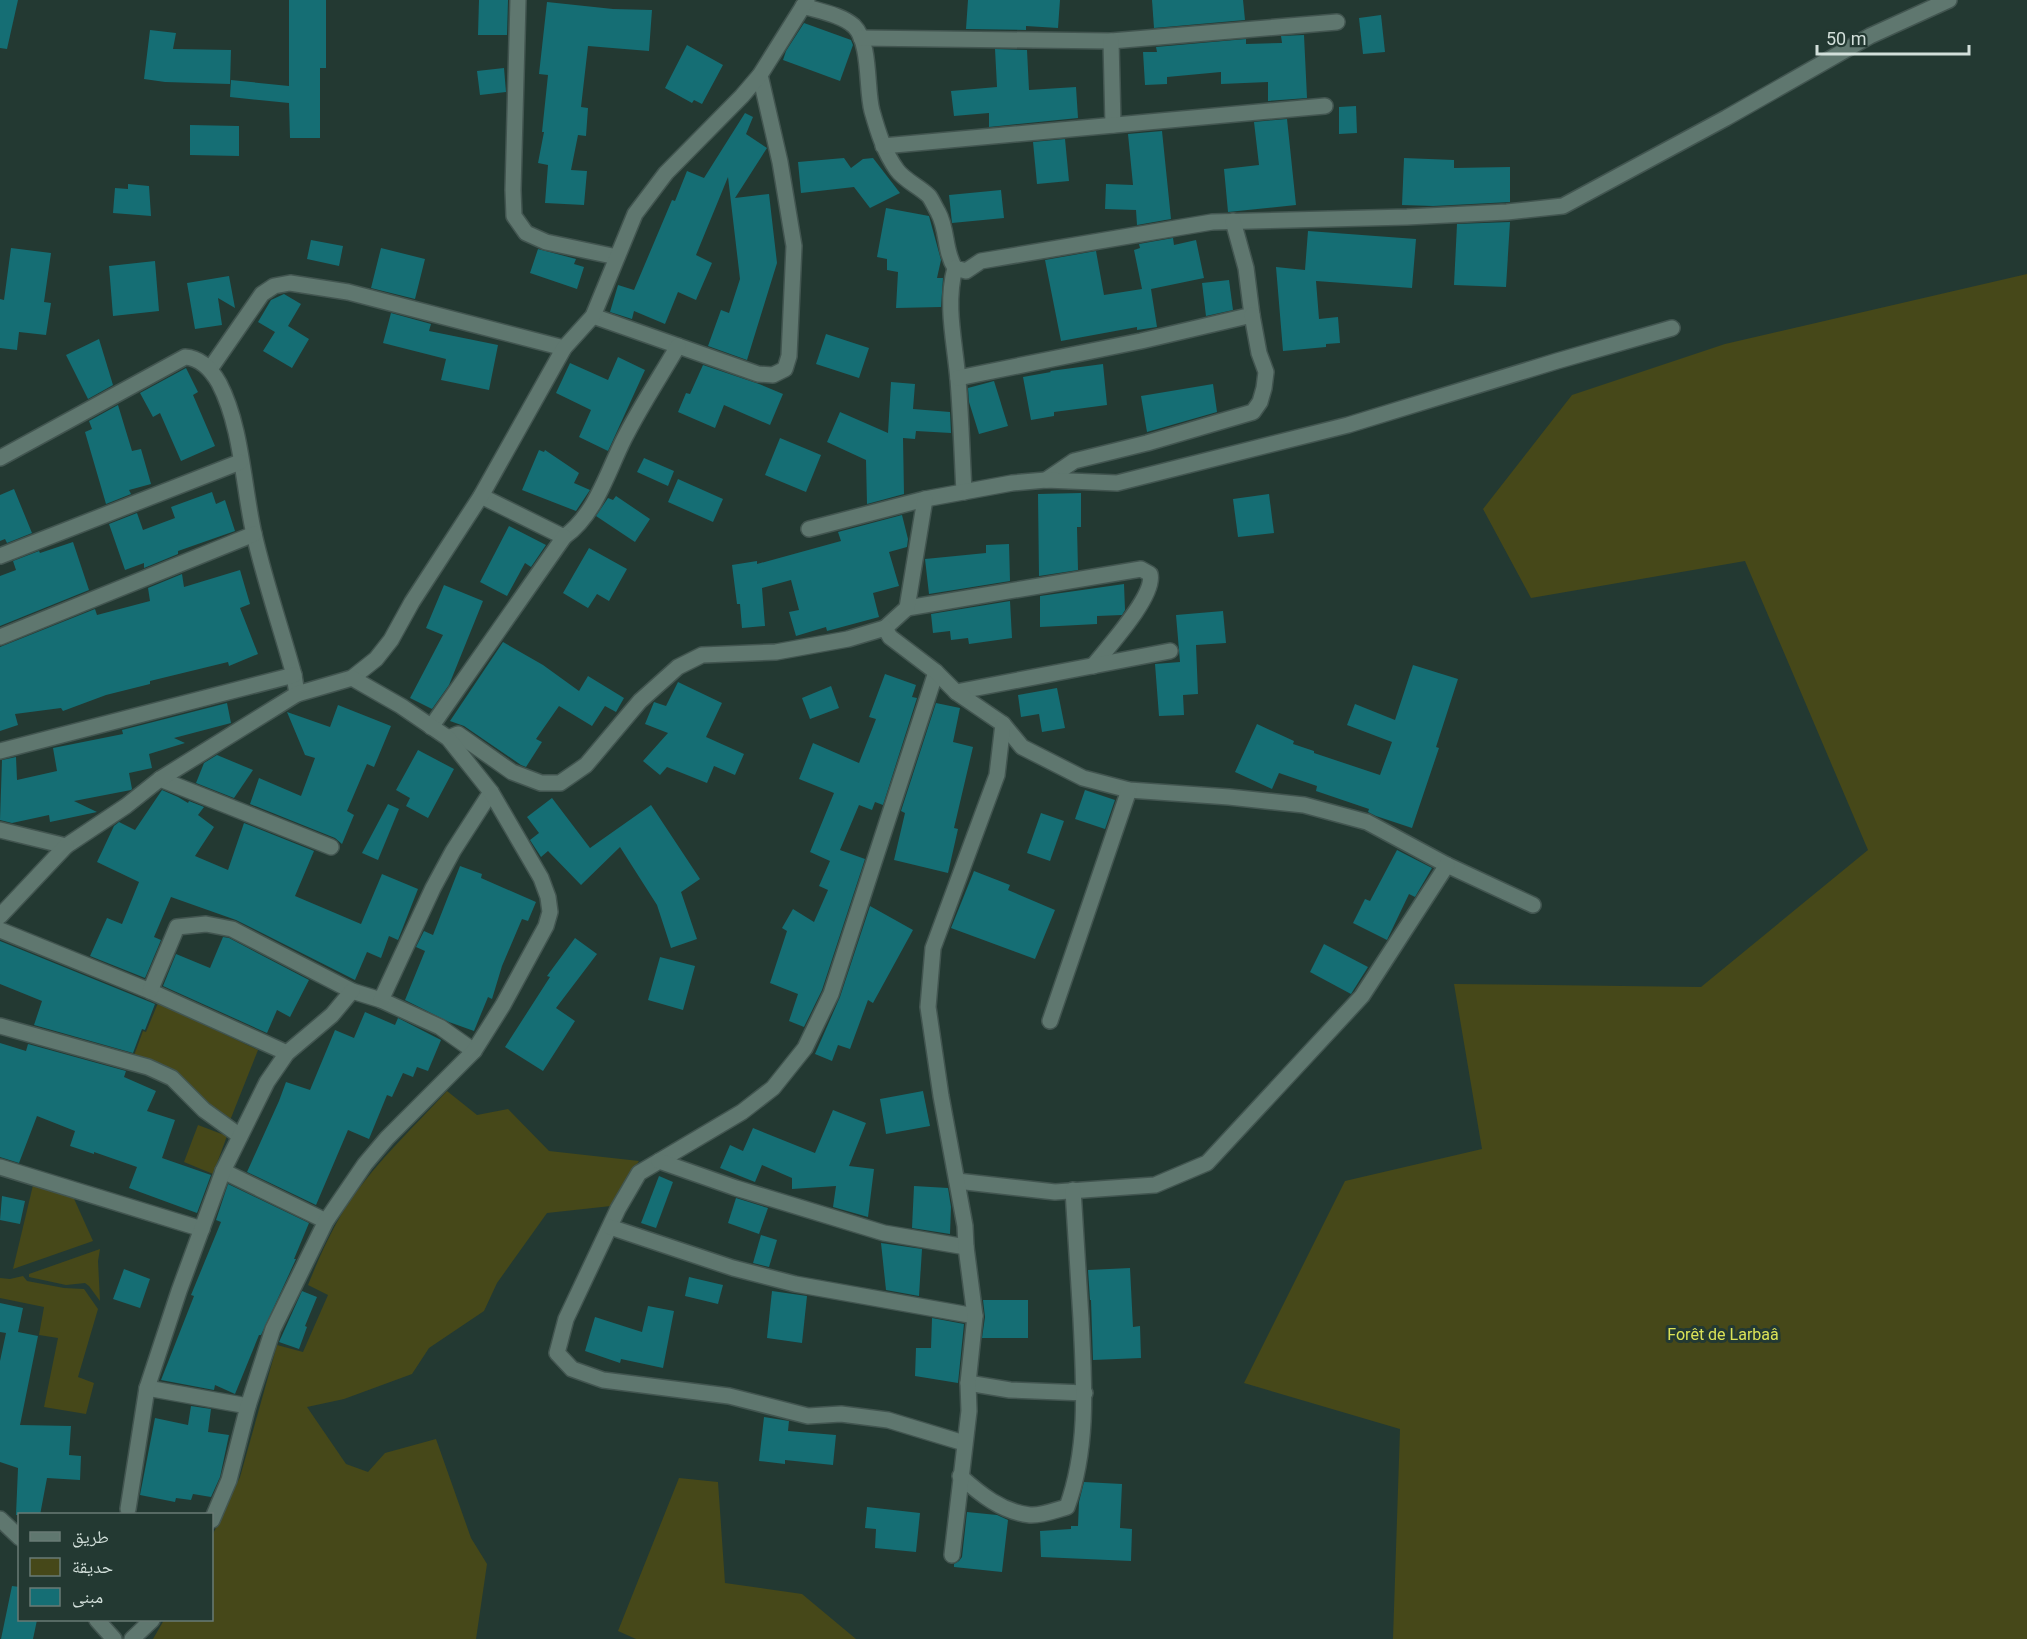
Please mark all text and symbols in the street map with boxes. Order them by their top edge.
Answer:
scale bar [1817,18,1968,56]
text: 50 m [1826,28,1866,49]
park label: Forêt de Larbaâ [1667,1325,1779,1344]
legend [18,1513,213,1621]
text: طريق [72,1526,109,1548]
text: حديقة [72,1556,113,1577]
text: مبنى [72,1586,103,1608]

